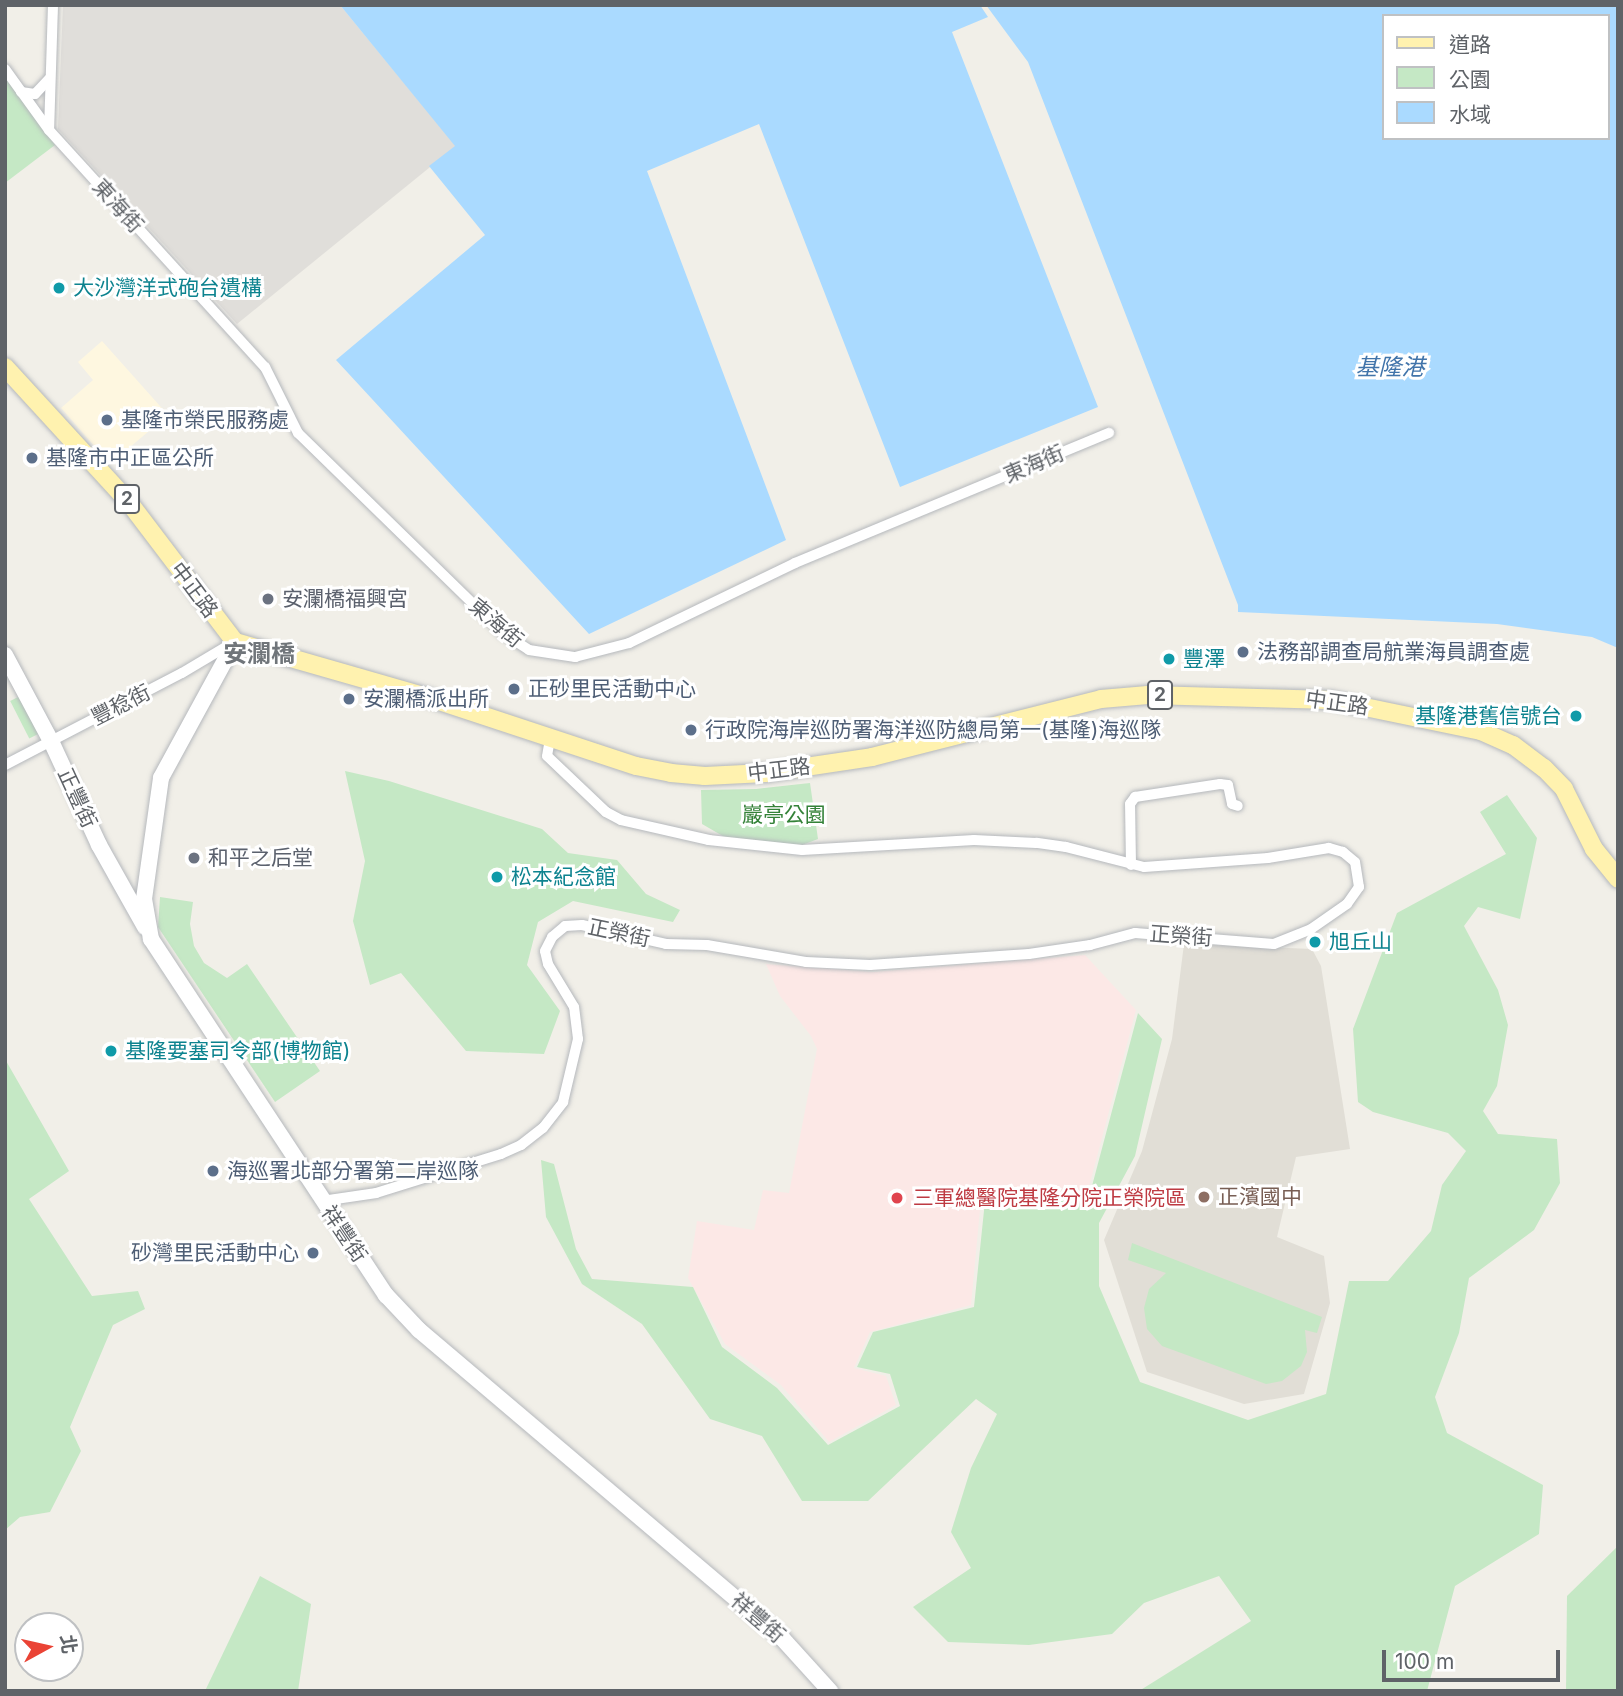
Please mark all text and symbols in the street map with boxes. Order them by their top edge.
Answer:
legend [1382,14,1609,140]
text: 道路 [1449,32,1491,57]
text: 公園 [1449,67,1491,92]
text: 水域 [1449,102,1491,127]
street label: 東海街 [88,174,148,238]
place label: 大沙灣洋式砲台遺構 [73,275,262,301]
marker: 大沙灣洋式砲台遺構 [51,280,67,296]
water label: 基隆港 [1356,353,1424,381]
place label: 基隆市榮民服務處 [121,407,289,433]
marker: 基隆市榮民服務處 [99,412,115,428]
street label: 東海街 [1000,440,1068,488]
place label: 基隆市中正區公所 [46,445,214,471]
marker: 基隆市中正區公所 [24,450,40,466]
road number: 2 [113,484,141,514]
street label: 中正路 [165,557,223,623]
place label: 安瀾橋福興宮 [282,586,408,612]
marker: 安瀾橋福興宮 [260,591,276,607]
street label: 東海街 [464,593,528,653]
place label: 法務部調查局航業海員調查處 [1257,639,1530,665]
district label: 安瀾橋 [223,640,295,668]
marker: 法務部調查局航業海員調查處 [1235,644,1251,660]
place label: 豐澤 [1183,646,1225,672]
marker: 豐澤 [1161,651,1177,667]
place label: 正砂里民活動中心 [528,676,696,702]
street label: 豐稔街 [87,679,155,731]
road number: 2 [1146,680,1174,710]
marker: 正砂里民活動中心 [506,681,522,697]
place label: 安瀾橋派出所 [363,686,489,712]
street label: 中正路 [1304,686,1370,720]
marker: 安瀾橋派出所 [341,691,357,707]
place label: 基隆港舊信號台 [1415,703,1562,729]
marker: 基隆港舊信號台 [1568,708,1584,724]
place label: 行政院海岸巡防署海洋巡防總局第一(基隆)海巡隊 [705,717,1161,743]
marker: 行政院海岸巡防署海洋巡防總局第一(基隆)海巡隊 [683,722,699,738]
street label: 中正路 [746,754,812,786]
street label: 正豐街 [52,764,102,832]
park label: 巖亭公園 [742,802,826,828]
place label: 和平之后堂 [208,845,313,871]
marker: 和平之后堂 [186,850,202,866]
place label: 松本紀念館 [511,864,616,890]
marker: 松本紀念館 [489,869,505,885]
street label: 正榮街 [586,914,652,952]
street label: 正榮街 [1149,921,1213,951]
place label: 旭丘山 [1329,929,1392,955]
marker: 旭丘山 [1307,934,1323,950]
place label: 基隆要塞司令部(博物館) [125,1038,350,1064]
marker: 基隆要塞司令部(博物館) [103,1043,119,1059]
place label: 海巡署北部分署第二岸巡隊 [227,1158,479,1184]
marker: 海巡署北部分署第二岸巡隊 [205,1163,221,1179]
place label: 正濱國中 [1218,1184,1302,1210]
place label: 三軍總醫院基隆分院正榮院區 [913,1185,1186,1211]
marker: 三軍總醫院基隆分院正榮院區 [887,1188,907,1208]
marker: 正濱國中 [1196,1189,1212,1205]
street label: 祥豐街 [316,1201,372,1267]
place label: 砂灣里民活動中心 [131,1240,299,1266]
marker: 砂灣里民活動中心 [305,1245,321,1261]
street label: 祥豐街 [726,1588,790,1648]
north arrow [14,1612,84,1682]
text: 北 [56,1633,81,1655]
scale bar [1385,1636,1564,1680]
text: 100 m [1395,1649,1454,1674]

